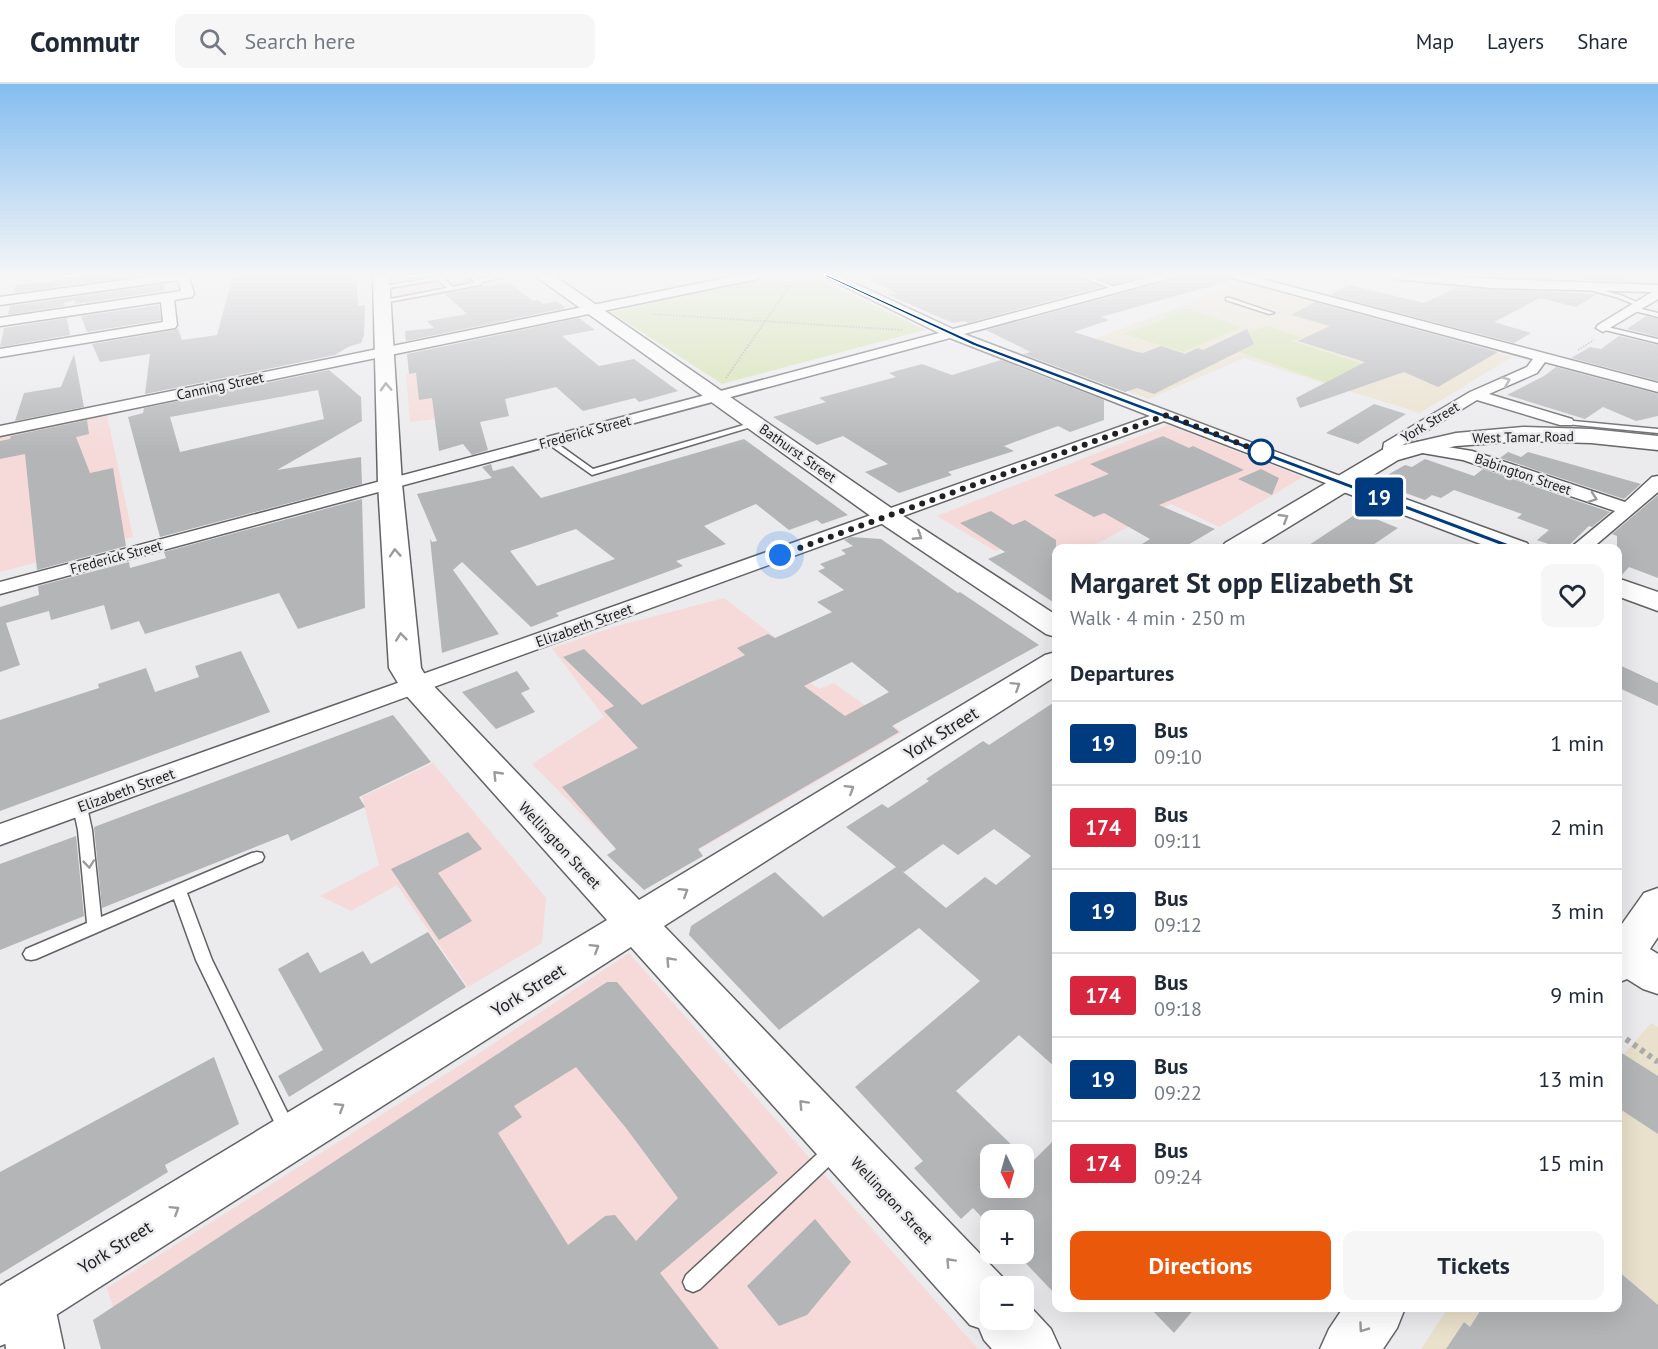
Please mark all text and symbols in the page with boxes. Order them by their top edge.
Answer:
search box [175,14,595,68]
text: Commutr [30,23,139,60]
icon: search [196,25,229,58]
text: Search here [244,27,355,55]
text: Map [1416,28,1454,55]
text: Layers [1487,28,1544,55]
text: Share [1577,28,1628,55]
street label: Canning Street [175,368,265,404]
one-way arrow [1500,375,1511,388]
one-way arrow [380,382,393,391]
street label: York Street [1398,398,1463,446]
street label: Frederick Street [537,411,633,453]
street label: Bathurst Street [756,420,840,486]
street label: West Tamar Road [1472,427,1574,447]
unlabelled marker [1248,439,1274,465]
street label: Babington Street [1472,449,1574,499]
line badge: 19 [1352,478,1406,516]
text: 19 [1367,484,1391,511]
one-way arrow [1587,491,1598,504]
one-way arrow [1278,514,1288,526]
one-way arrow [911,529,922,540]
street label: Frederick Street [68,536,164,578]
your location [765,540,795,570]
one-way arrow [389,548,402,557]
text: Margaret St opp Elizabeth St [1070,564,1413,601]
button: heart [1541,564,1604,627]
street label: Elizabeth Street [533,599,635,651]
text: Walk · 4 min · 250 m [1070,605,1246,631]
one-way arrow [396,632,408,641]
text: Departures [1070,659,1174,687]
one-way arrow [1010,682,1020,694]
street label: York Street [900,701,982,765]
text: Bus [1154,716,1188,744]
text: 1 min [1550,729,1604,757]
text: 19 [1091,730,1115,757]
text: 09:10 [1154,744,1202,770]
street label: Elizabeth Street [75,764,177,816]
one-way arrow [493,772,504,782]
one-way arrow [844,784,854,796]
street label: Wellington Street [515,798,605,892]
text: Bus [1154,800,1188,828]
text: 2 min [1550,813,1604,841]
text: 174 [1085,814,1121,841]
text: 09:11 [1154,828,1202,854]
one-way arrow [82,860,94,869]
text: Bus [1154,884,1188,912]
one-way arrow [678,888,689,899]
text: 3 min [1550,897,1604,925]
text: 19 [1091,898,1115,925]
text: 09:12 [1154,912,1202,938]
one-way arrow [589,943,599,955]
one-way arrow [667,957,678,968]
street label: York Street [487,958,569,1022]
text: Bus [1154,968,1188,996]
text: 9 min [1550,981,1604,1009]
text: 174 [1085,982,1121,1009]
text: 09:18 [1154,996,1202,1022]
text: Bus [1154,1052,1188,1080]
text: 13 min [1538,1065,1604,1093]
text: 19 [1091,1066,1115,1093]
text: 09:22 [1154,1080,1202,1106]
one-way arrow [799,1100,810,1111]
one-way arrow [333,1103,344,1114]
text: Bus [1154,1136,1188,1164]
north arrow [980,1144,1034,1198]
map controls [980,1144,1034,1330]
text: 15 min [1538,1149,1604,1177]
text: 174 [1085,1150,1121,1177]
street label: Wellington Street [847,1153,937,1247]
text: 09:24 [1154,1164,1202,1190]
one-way arrow [169,1205,179,1217]
button: + [980,1210,1034,1264]
street label: York Street [74,1215,156,1279]
button: Directions [1070,1231,1331,1300]
button: Tickets [1343,1231,1604,1300]
one-way arrow [946,1258,957,1269]
button: − [980,1276,1034,1330]
one-way arrow [1359,1322,1370,1333]

